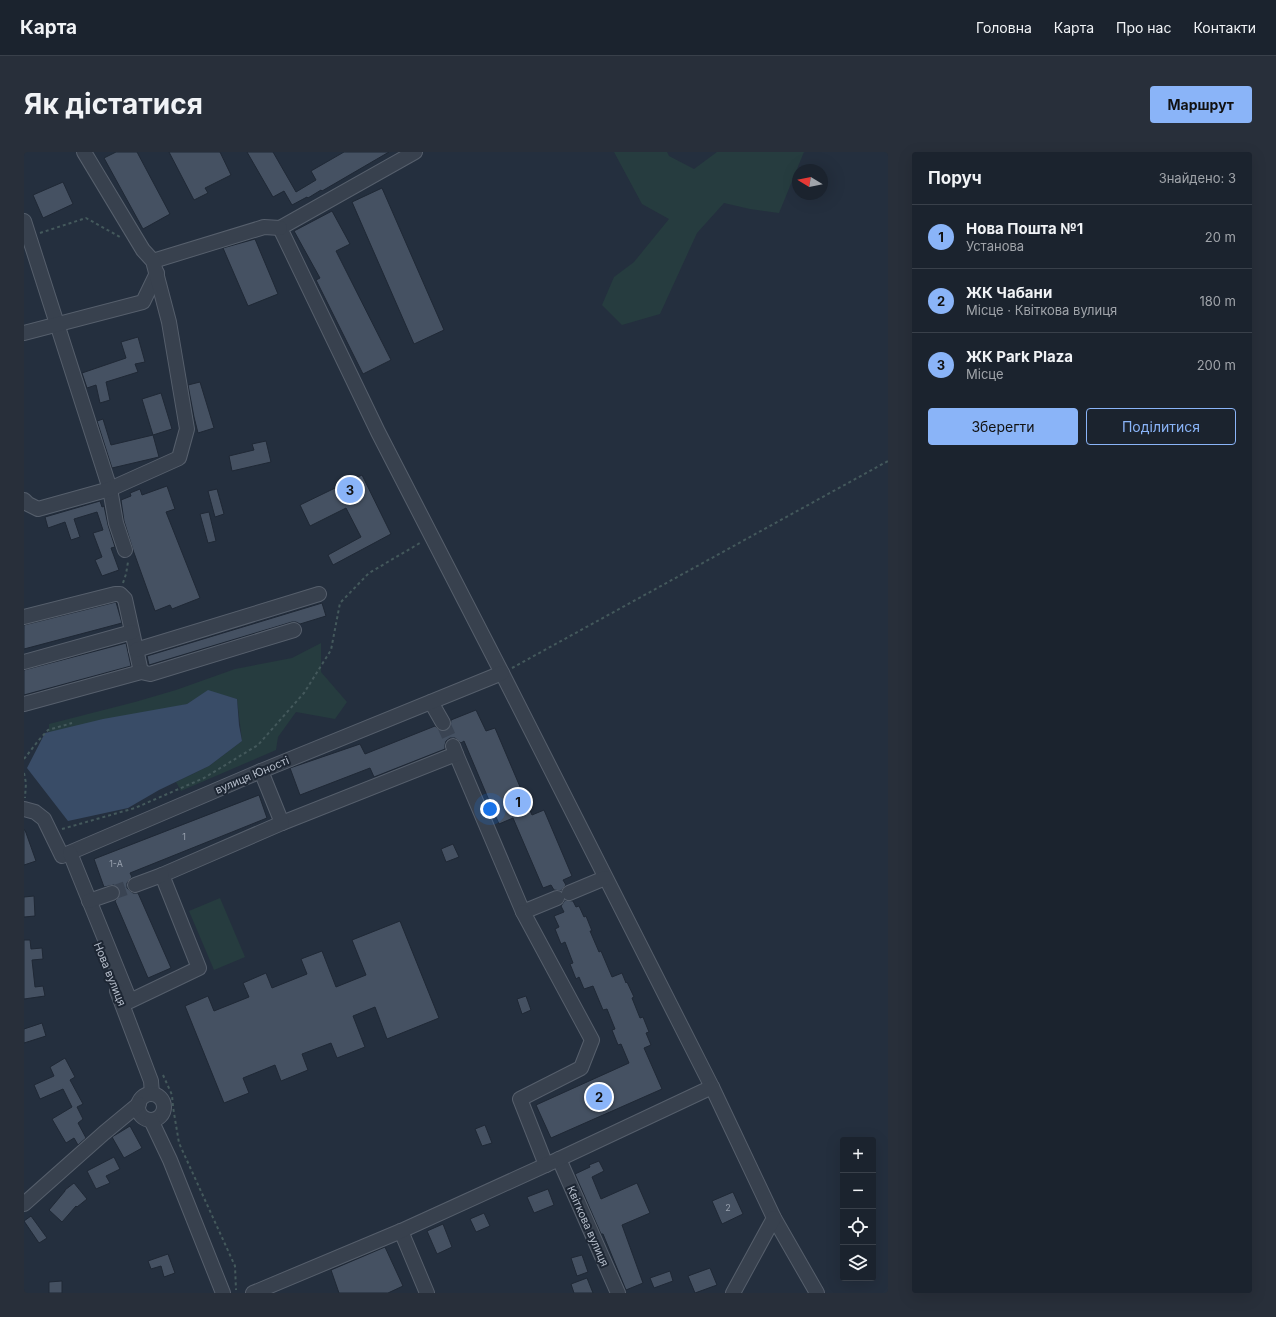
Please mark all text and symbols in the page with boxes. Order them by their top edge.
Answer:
text: Карта [20,16,77,39]
text: Головна [976,19,1032,36]
text: Карта [1054,19,1094,36]
text: Про нас [1116,19,1171,36]
text: Контакти [1193,19,1256,36]
button: Маршрут [1150,86,1252,123]
text: Як дістатися [24,87,203,121]
north arrow [792,164,828,200]
text: Поруч [928,168,982,188]
text: Знайдено: 3 [1159,170,1236,186]
text: Нова Пошта №1 [966,219,1083,238]
text: 1 [938,229,944,245]
text: 20 m [1205,229,1236,245]
text: Установа [966,238,1024,254]
text: ЖК Чабани [966,283,1052,302]
text: 2 [937,293,945,309]
text: 180 m [1199,293,1236,309]
text: Місце · Квіткова вулиця [966,302,1117,318]
text: ЖК Park Plaza [966,347,1073,366]
text: 3 [937,357,945,373]
text: 200 m [1197,357,1236,373]
text: Місце [966,366,1004,382]
button: Зберегти [928,408,1078,445]
button: Поділитися [1086,408,1236,445]
pin: 3 [337,475,363,505]
street label: вулиця Юності [213,753,291,797]
pin: 1 [505,787,531,817]
your location [480,799,500,819]
house number: 1 [182,831,186,842]
house number: 1-А [109,858,123,869]
street label: Нова вулиця [91,940,129,1008]
pin: 2 [586,1082,612,1112]
map controls [840,1137,876,1281]
button: + [840,1137,876,1173]
button: − [840,1173,876,1209]
street label: Квіткова вулиця [564,1184,612,1268]
house number: 2 [725,1202,731,1213]
button: locate [840,1209,876,1245]
button: layers [840,1245,876,1281]

